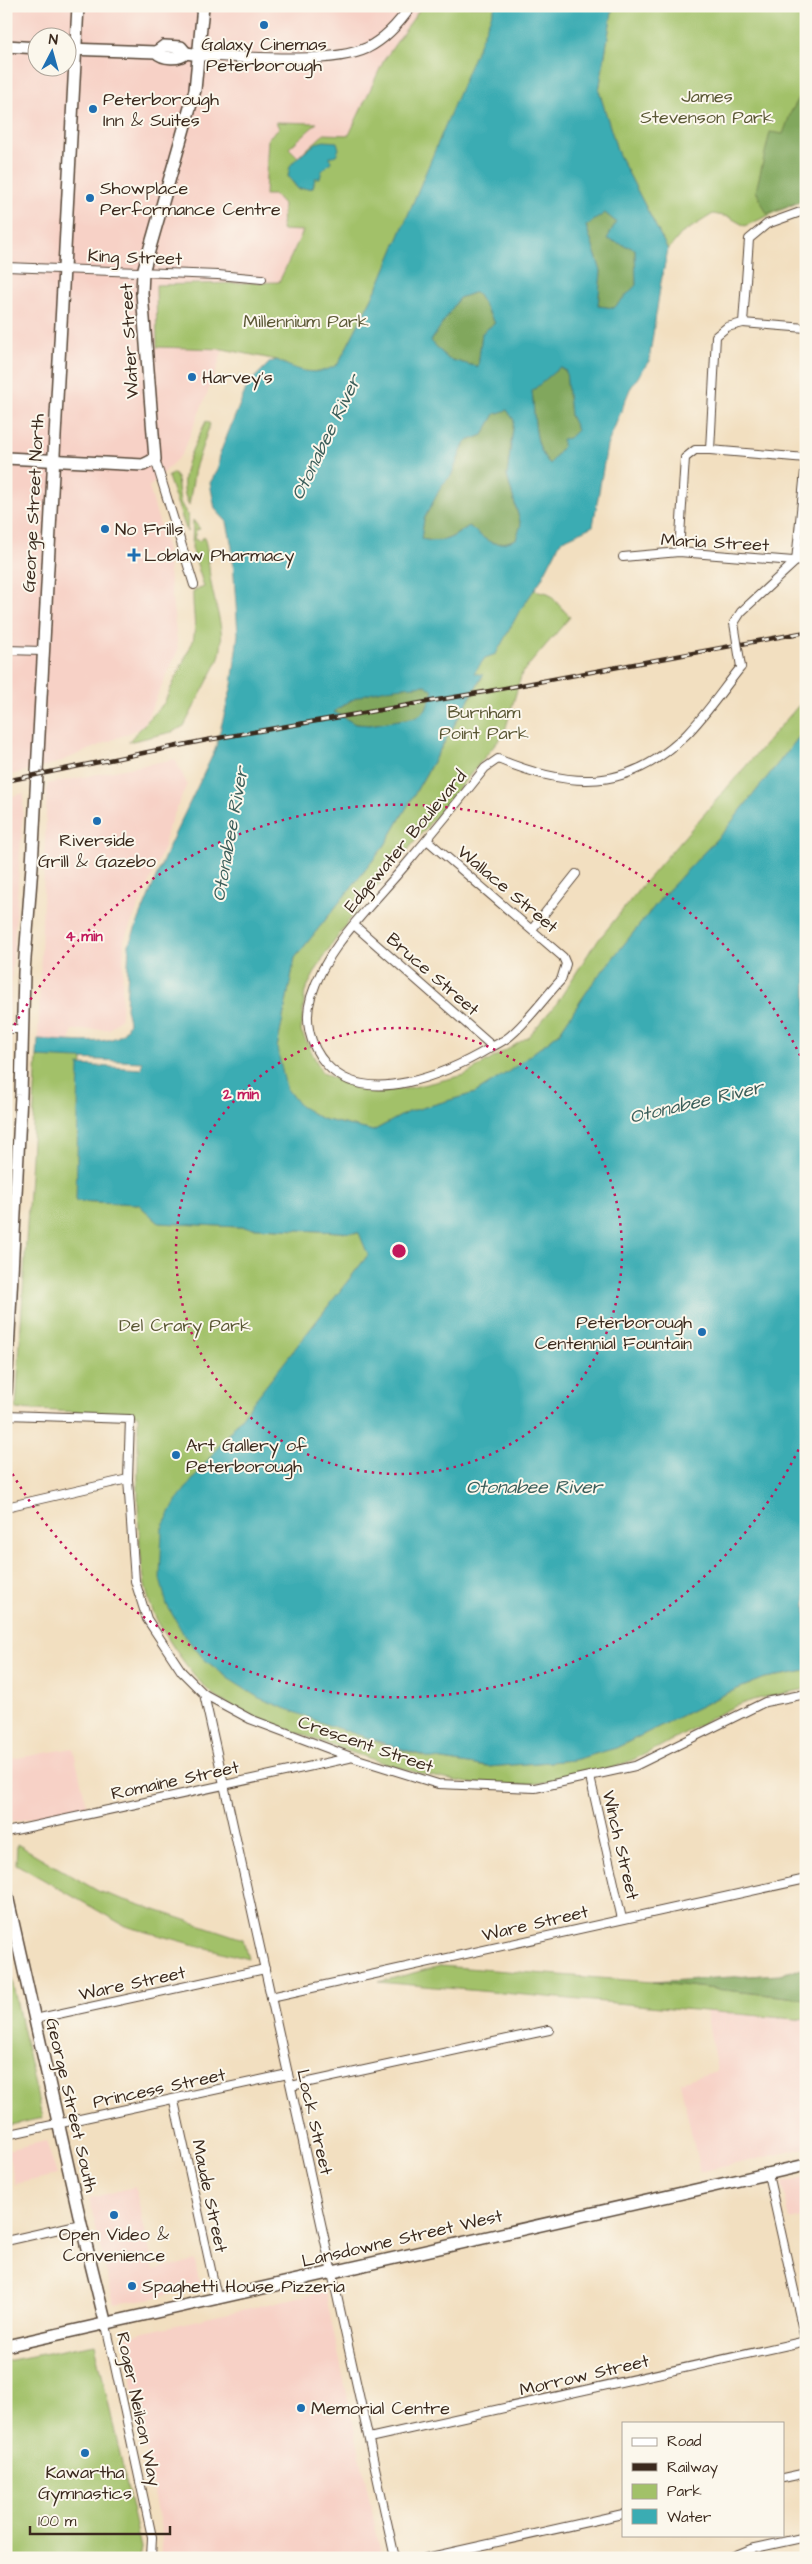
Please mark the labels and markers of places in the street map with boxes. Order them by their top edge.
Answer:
marker: Galaxy Cinemas Peterborough [258,19,270,31]
place label: Galaxy Cinemas Peterborough [201,32,327,79]
place label: Peterborough Inn & Suites [103,87,219,133]
marker: Peterborough Inn & Suites [87,103,99,115]
place label: Showplace Performance Centre [100,176,281,222]
marker: Showplace Performance Centre [84,192,96,204]
place label: Harvey's [202,365,273,391]
marker: Harvey's [186,371,198,383]
place label: No Frills [115,517,183,542]
marker: No Frills [99,523,111,535]
place label: Loblaw Pharmacy [144,543,294,569]
marker: Loblaw Pharmacy [128,549,140,561]
marker: Riverside Grill & Gazebo [91,815,103,827]
place label: Riverside Grill & Gazebo [38,828,156,874]
centre of rings [390,1242,408,1260]
place label: Peterborough Centennial Fountain [535,1310,692,1356]
marker: Peterborough Centennial Fountain [696,1326,708,1338]
place label: Art Gallery of Peterborough [186,1433,307,1480]
marker: Art Gallery of Peterborough [170,1449,182,1461]
marker: Open Video & Convenience [108,2209,120,2221]
place label: Open Video & Convenience [59,2222,169,2268]
place label: Spaghetti House Pizzeria [142,2274,345,2300]
marker: Spaghetti House Pizzeria [126,2280,138,2292]
place label: Memorial Centre [311,2396,450,2421]
marker: Memorial Centre [295,2402,307,2414]
marker: Kawartha Gymnastics [79,2447,91,2459]
place label: Kawartha Gymnastics [38,2460,132,2507]

